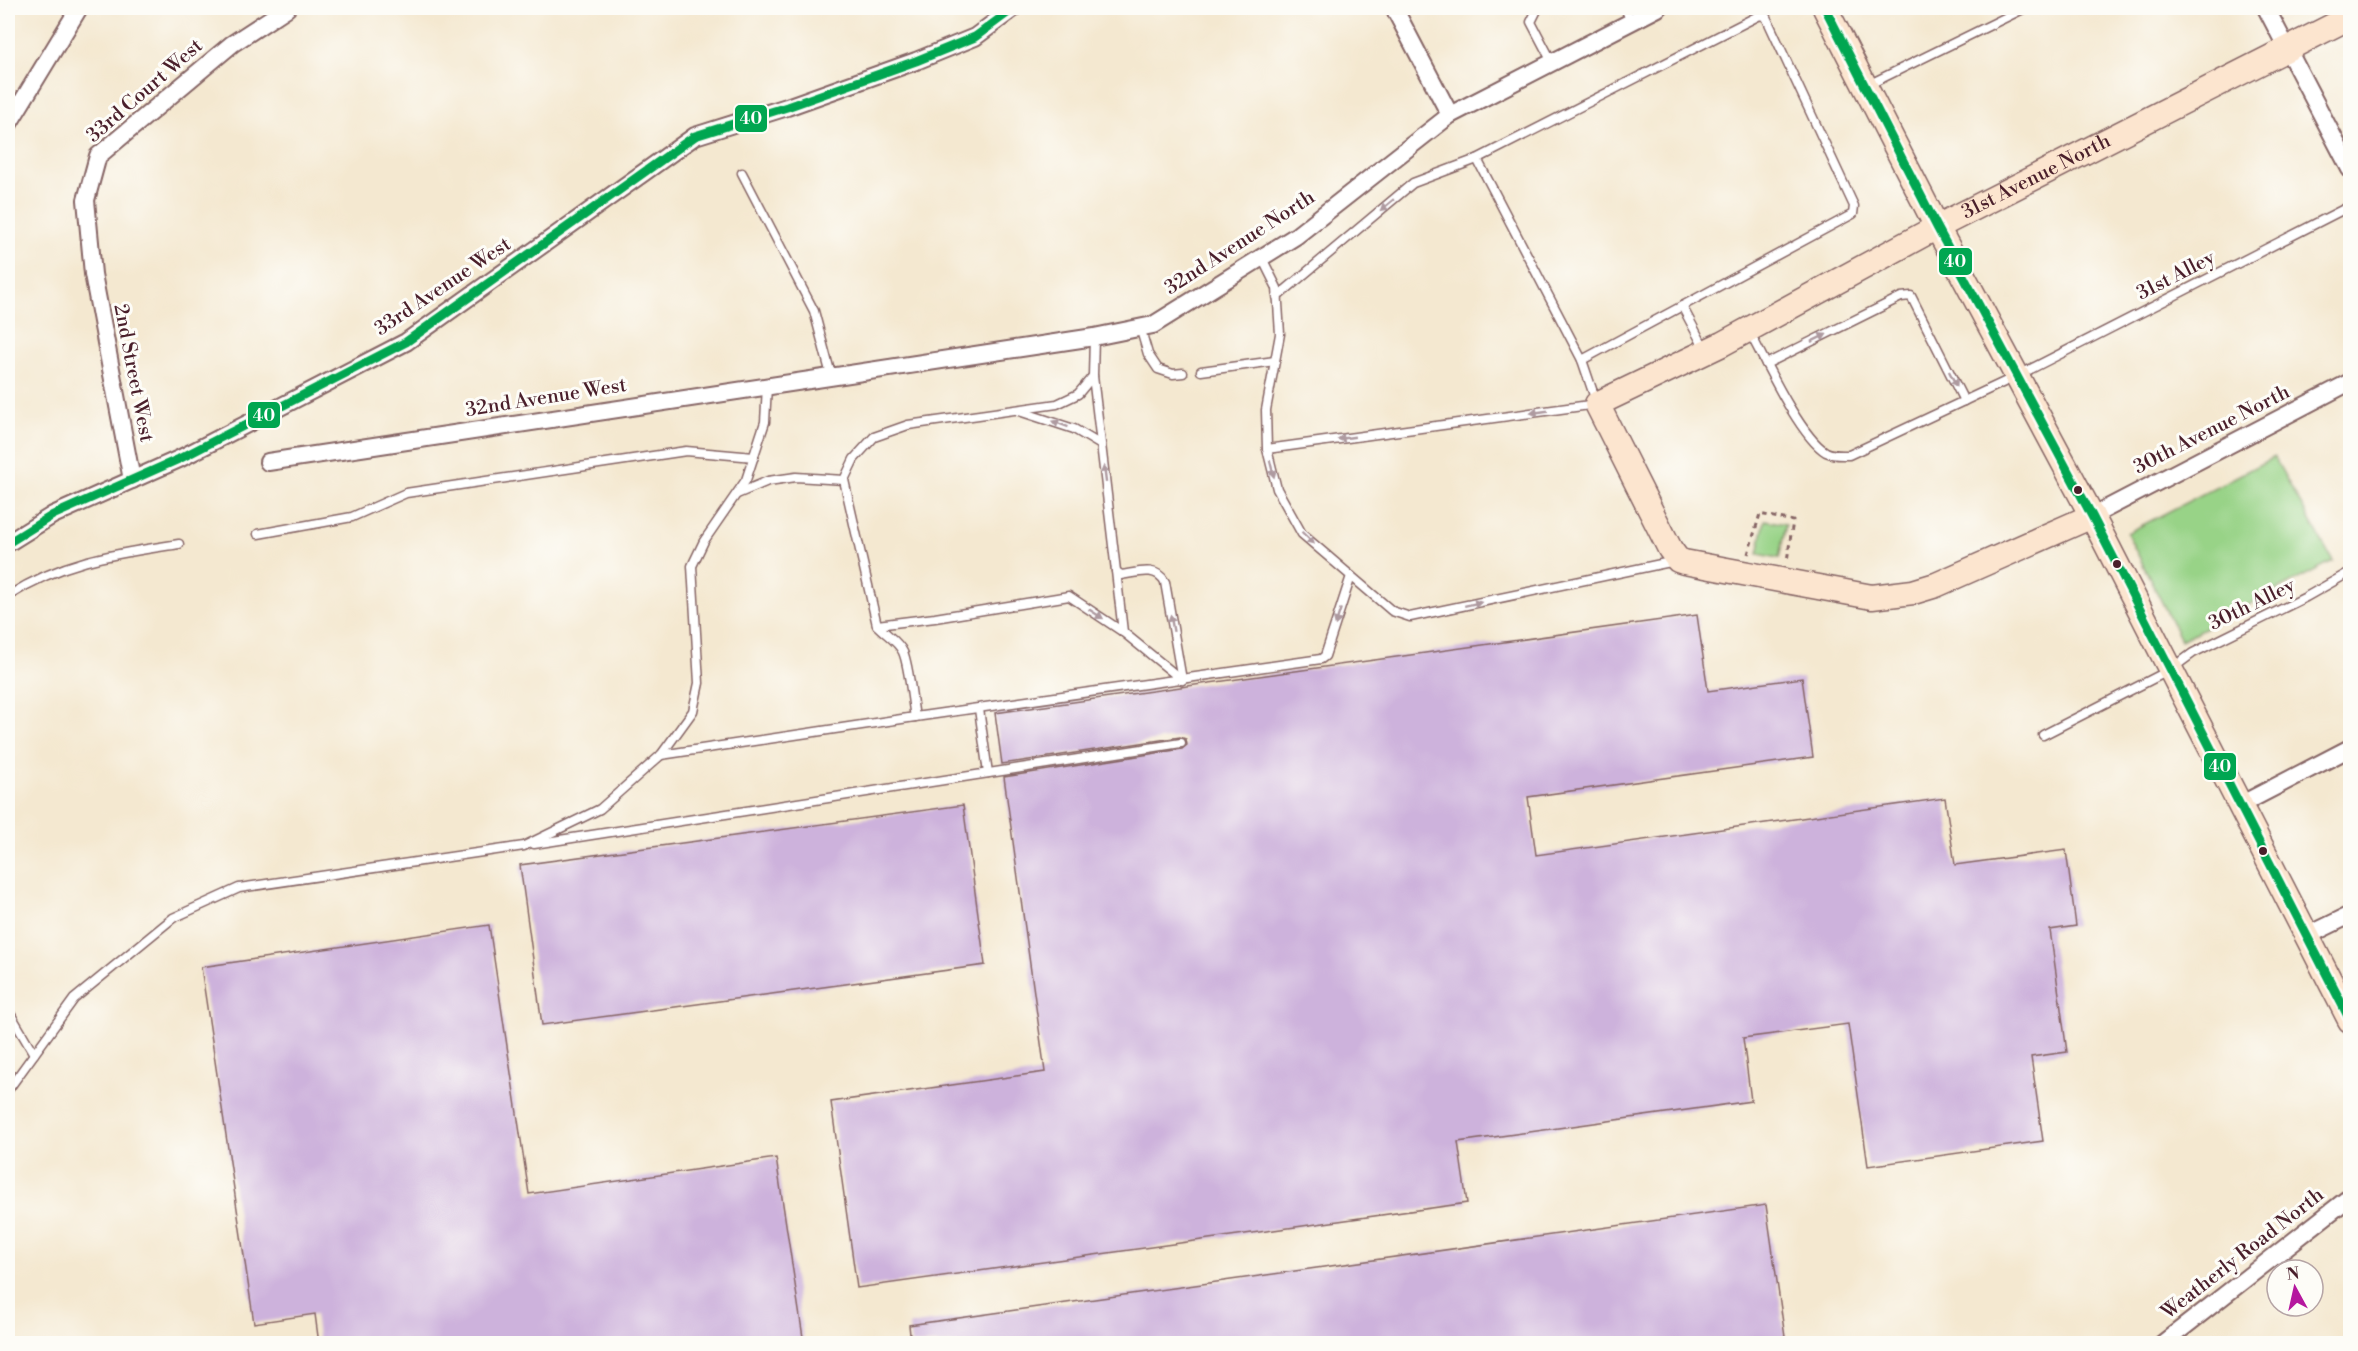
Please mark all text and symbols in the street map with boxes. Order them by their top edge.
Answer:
street label: 33rd Court West [82,34,208,148]
line badge: 40 [734,104,768,133]
text: 40 [740,109,762,129]
street label: 31st Avenue North [1957,128,2115,225]
street label: 32nd Avenue North [1160,185,1320,301]
one-way arrow [1380,198,1395,211]
street label: 33rd Avenue West [370,232,516,342]
street label: 31st Alley [2133,246,2220,306]
line badge: 40 [1938,247,1973,276]
text: 40 [1944,252,1966,272]
street label: 2nd Street West [107,302,159,444]
one-way arrow [1810,333,1827,342]
one-way arrow [1948,371,1958,388]
street label: 32nd Avenue West [464,373,628,423]
street label: 30th Avenue North [2130,380,2294,480]
line badge: 40 [247,401,281,429]
text: 40 [253,406,275,426]
one-way arrow [1529,408,1548,417]
one-way arrow [1050,419,1068,429]
one-way arrow [1336,434,1355,443]
one-way arrow [1268,460,1278,478]
one-way arrow [1100,464,1109,483]
unlabelled marker [2072,484,2084,496]
one-way arrow [1300,531,1315,545]
unlabelled marker [2111,558,2123,570]
street label: 30th Alley [2205,573,2300,637]
one-way arrow [1463,599,1482,608]
one-way arrow [1088,608,1104,619]
one-way arrow [1333,608,1342,626]
one-way arrow [1168,613,1177,632]
line badge: 40 [2203,752,2237,781]
text: 40 [2209,757,2231,777]
unlabelled marker [2257,845,2269,857]
street label: Weatherly Road North [2157,1183,2329,1325]
north arrow [2265,1258,2325,1318]

